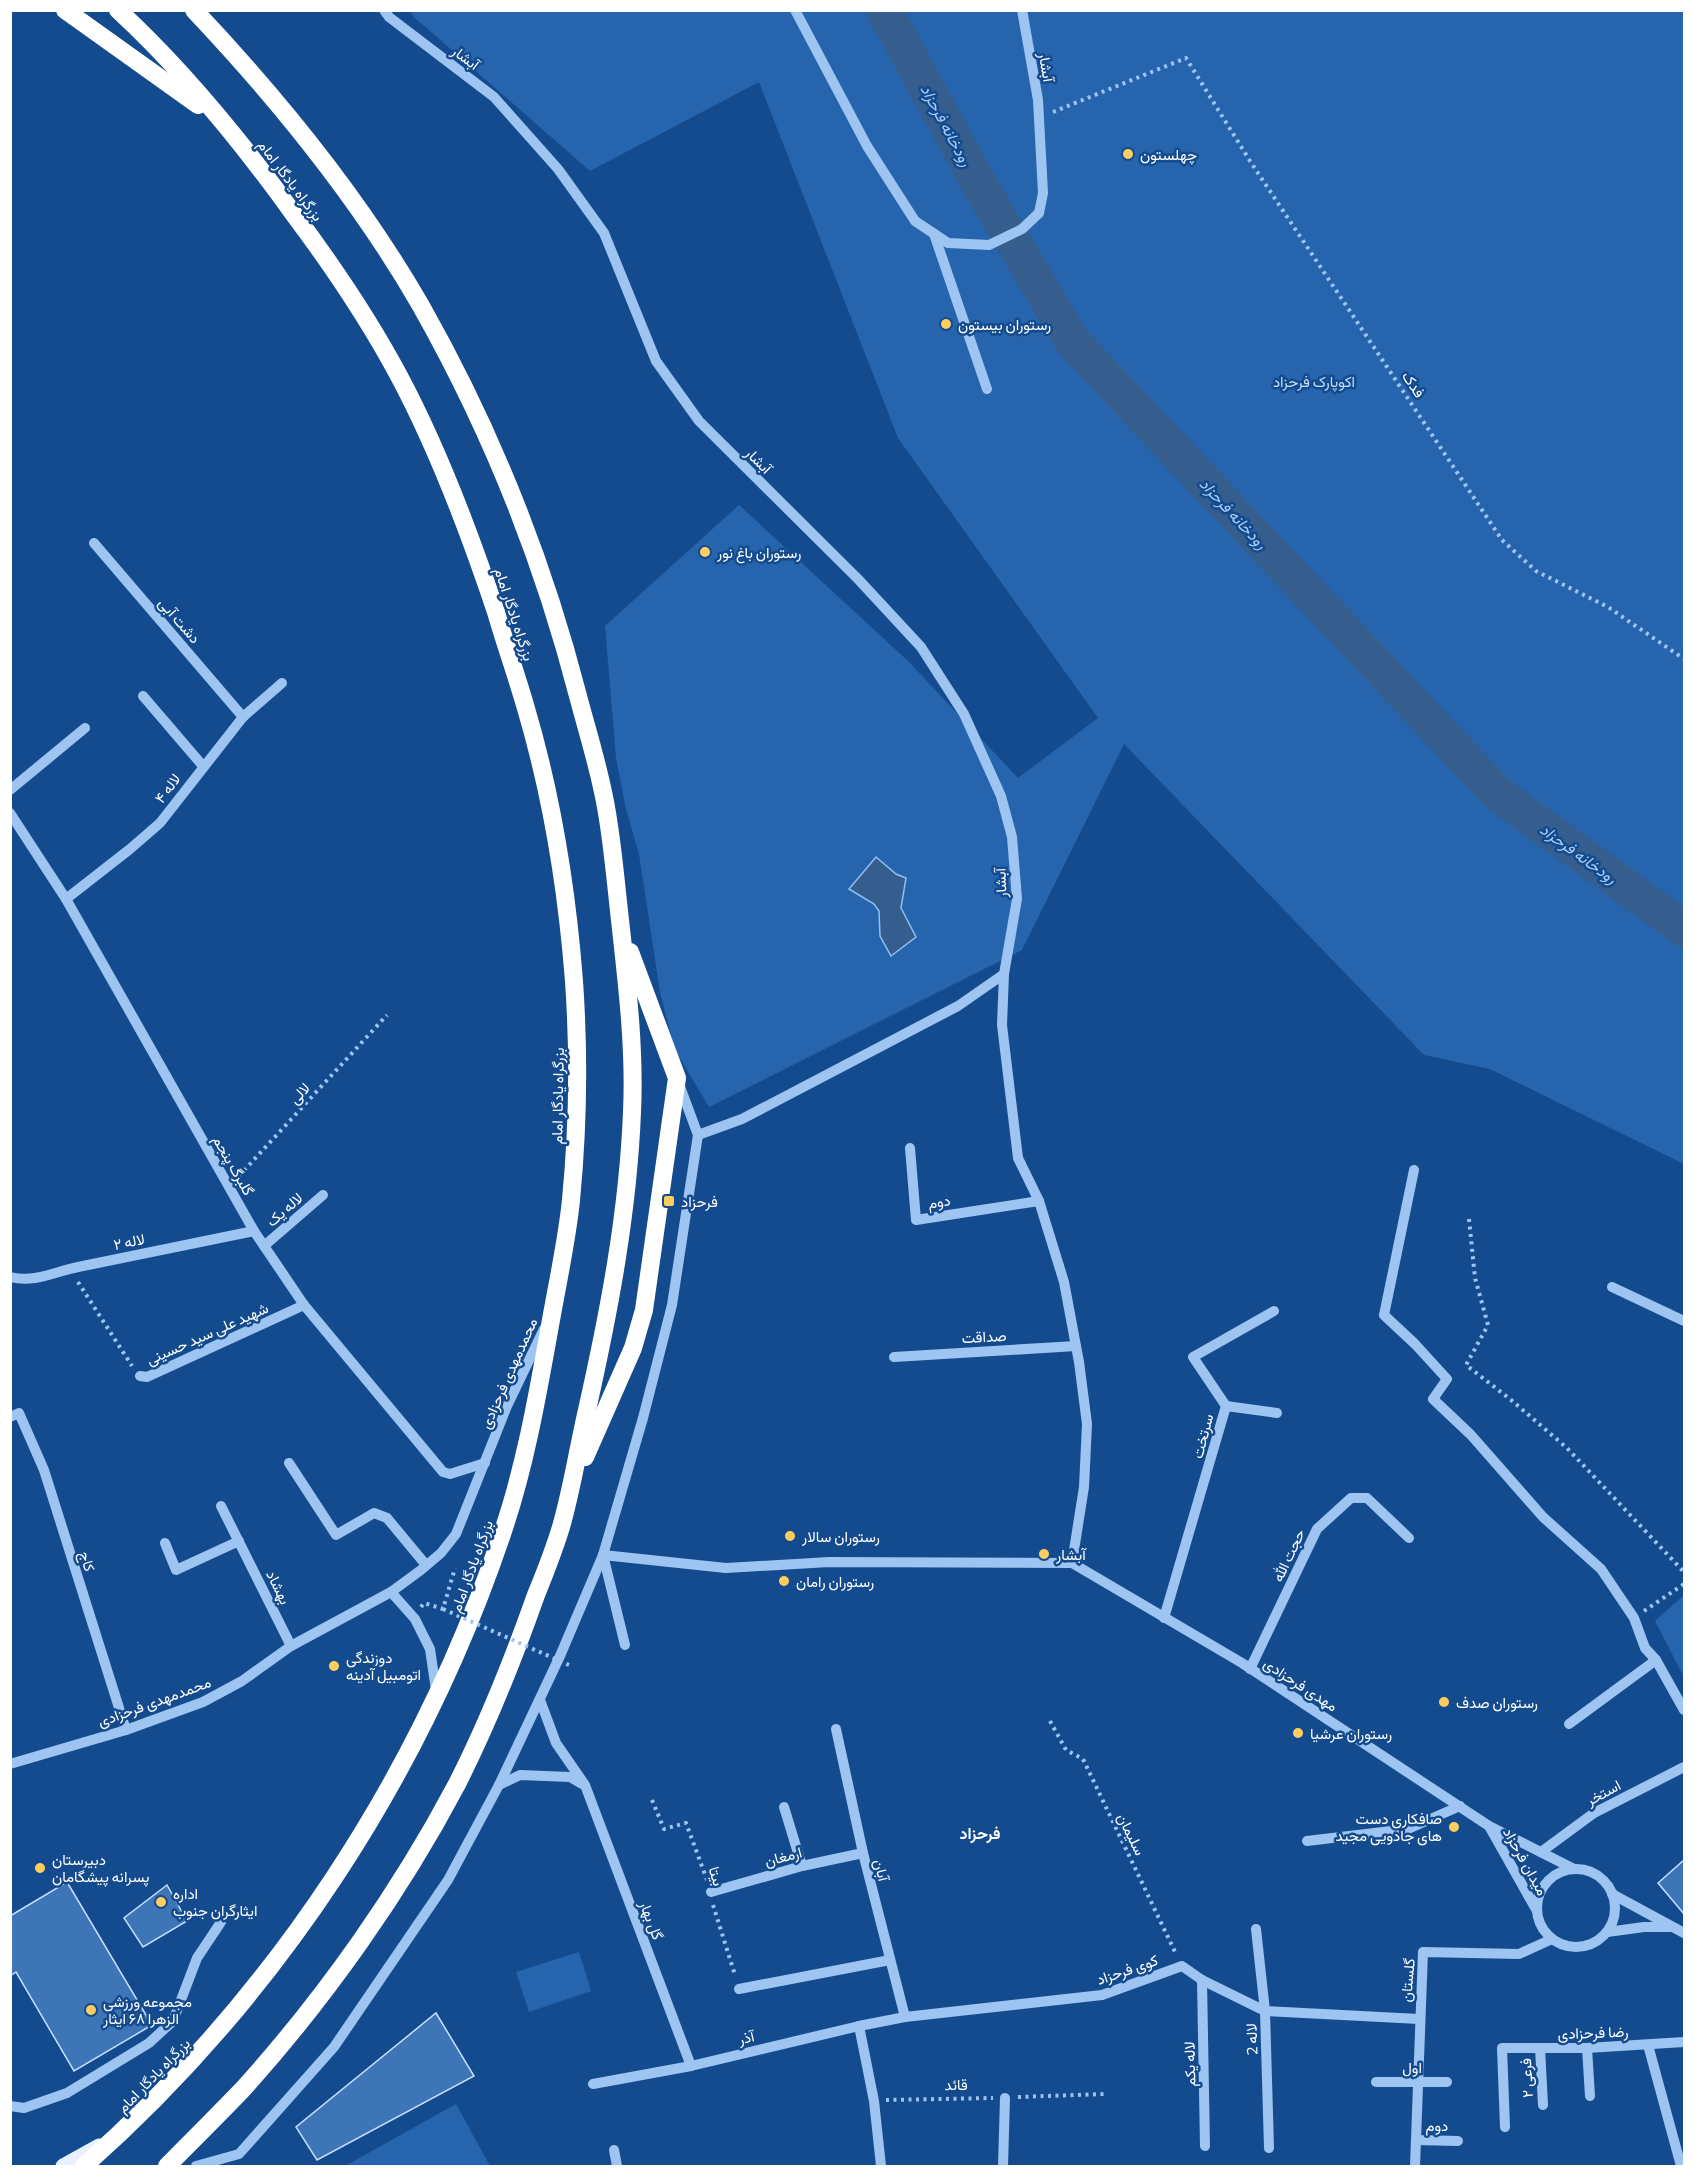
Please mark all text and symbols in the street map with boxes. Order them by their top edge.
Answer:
street label: آبشار [447,40,484,75]
street label: آبشار [1034,50,1059,85]
water label: رودخانه فرحزاد [916,81,977,171]
street label: بزرگراه یادگار امام [253,136,327,225]
place label: چهلستون [1140,145,1197,165]
marker: چهلستون [1121,147,1135,161]
place label: رستوران بیستون [958,315,1051,334]
marker: رستوران بیستون [939,317,953,331]
street label: فدک [1399,367,1429,401]
park label: اکوپارک فرحزاد [1273,372,1355,392]
street label: آبشار [741,442,777,479]
water label: رودخانه فرحزاد [1195,474,1272,554]
place label: رستوران باغ نور [716,543,801,564]
marker: رستوران باغ نور [698,545,712,559]
street label: بزرگراه یادگار امام [490,565,539,664]
street label: دشت آبی [154,593,205,648]
street label: لاله ۴ [150,770,184,806]
water label: رودخانه فرحزاد [1536,819,1622,889]
street label: آبشار [990,866,1011,899]
street label: بزرگراه یادگار امام [547,1047,569,1145]
street label: لالی [285,1079,315,1109]
street label: گلبرگ پنجم [208,1132,259,1200]
street label: لاله یک [262,1188,307,1230]
street label: دوم [926,1190,952,1214]
place label: فرحزاد [681,1192,718,1211]
marker: فرحزاد [662,1194,676,1208]
street label: لاله ۲ [112,1229,146,1253]
street label: شهید علی سید حسینی [143,1298,272,1370]
street label: محمدمهدی فرحزادی [476,1315,542,1432]
street label: صداقت [961,1326,1007,1346]
street label: سرتخت [1187,1412,1218,1460]
street label: بزرگراه یادگار امام [446,1517,498,1615]
street label: حجت الله [1268,1526,1309,1585]
place label: رستوران سالار [801,1527,880,1546]
marker: رستوران سالار [783,1529,797,1543]
place label: آبشار [1055,1545,1087,1564]
marker: آبشار [1037,1547,1051,1561]
street label: کاج [74,1549,100,1575]
street label: بهشاد [262,1567,295,1607]
place label: رستوران رامان [796,1572,874,1591]
marker: رستوران رامان [777,1574,791,1588]
place label: دوزندگی اتومبیل آدینه [346,1648,421,1684]
street label: مهدی فرحزادی [1260,1653,1341,1716]
marker: دوزندگی اتومبیل آدینه [327,1659,341,1673]
street label: محمدمهدی فرحزادی [95,1672,214,1732]
place label: رستوران صدف [1456,1693,1538,1712]
marker: رستوران صدف [1437,1695,1451,1709]
place label: رستوران عرشیا [1310,1724,1392,1743]
marker: رستوران عرشیا [1291,1726,1305,1740]
street label: استخر [1582,1775,1624,1810]
place label: صافکاری دست های جادویی مجید [1335,1809,1442,1846]
street label: سلیمان [1113,1810,1150,1859]
marker: صافکاری دست های جادویی مجید [1447,1820,1461,1834]
district label: فرحزاد [960,1823,1000,1844]
street label: میدان فرحزاد [1499,1824,1552,1899]
street label: ارمغان [762,1842,804,1871]
place label: دبیرستان پسرانه پیشگامان [52,1850,149,1887]
street label: آبان [870,1857,894,1885]
marker: دبیرستان پسرانه پیشگامان [33,1861,47,1875]
street label: بیتا [705,1864,728,1888]
place label: اداره ایثارگران جنوب [173,1884,257,1920]
marker: اداره ایثارگران جنوب [154,1895,168,1909]
street label: گل بهار [635,1897,668,1943]
street label: کوی فرحزاد [1094,1950,1161,1990]
street label: گلستان [1396,1957,1419,2003]
place label: مجموعه ورزشی الزهرا ۶۸ ایثار [102,1992,192,2028]
marker: مجموعه ورزشی الزهرا ۶۸ ایثار [84,2003,98,2017]
street label: رضا فرحزادی [1557,2022,1629,2044]
street label: لاله 2 [1241,2023,1261,2055]
street label: آذر [735,2026,757,2049]
street label: بزرگراه یادگار امام [113,2034,195,2118]
street label: لاله یکم [1180,2041,1200,2087]
street label: فرعی ۲ [1516,2057,1538,2098]
street label: اول [1402,2058,1422,2077]
street label: قائد [944,2075,968,2093]
street label: دوم [1425,2116,1449,2136]

